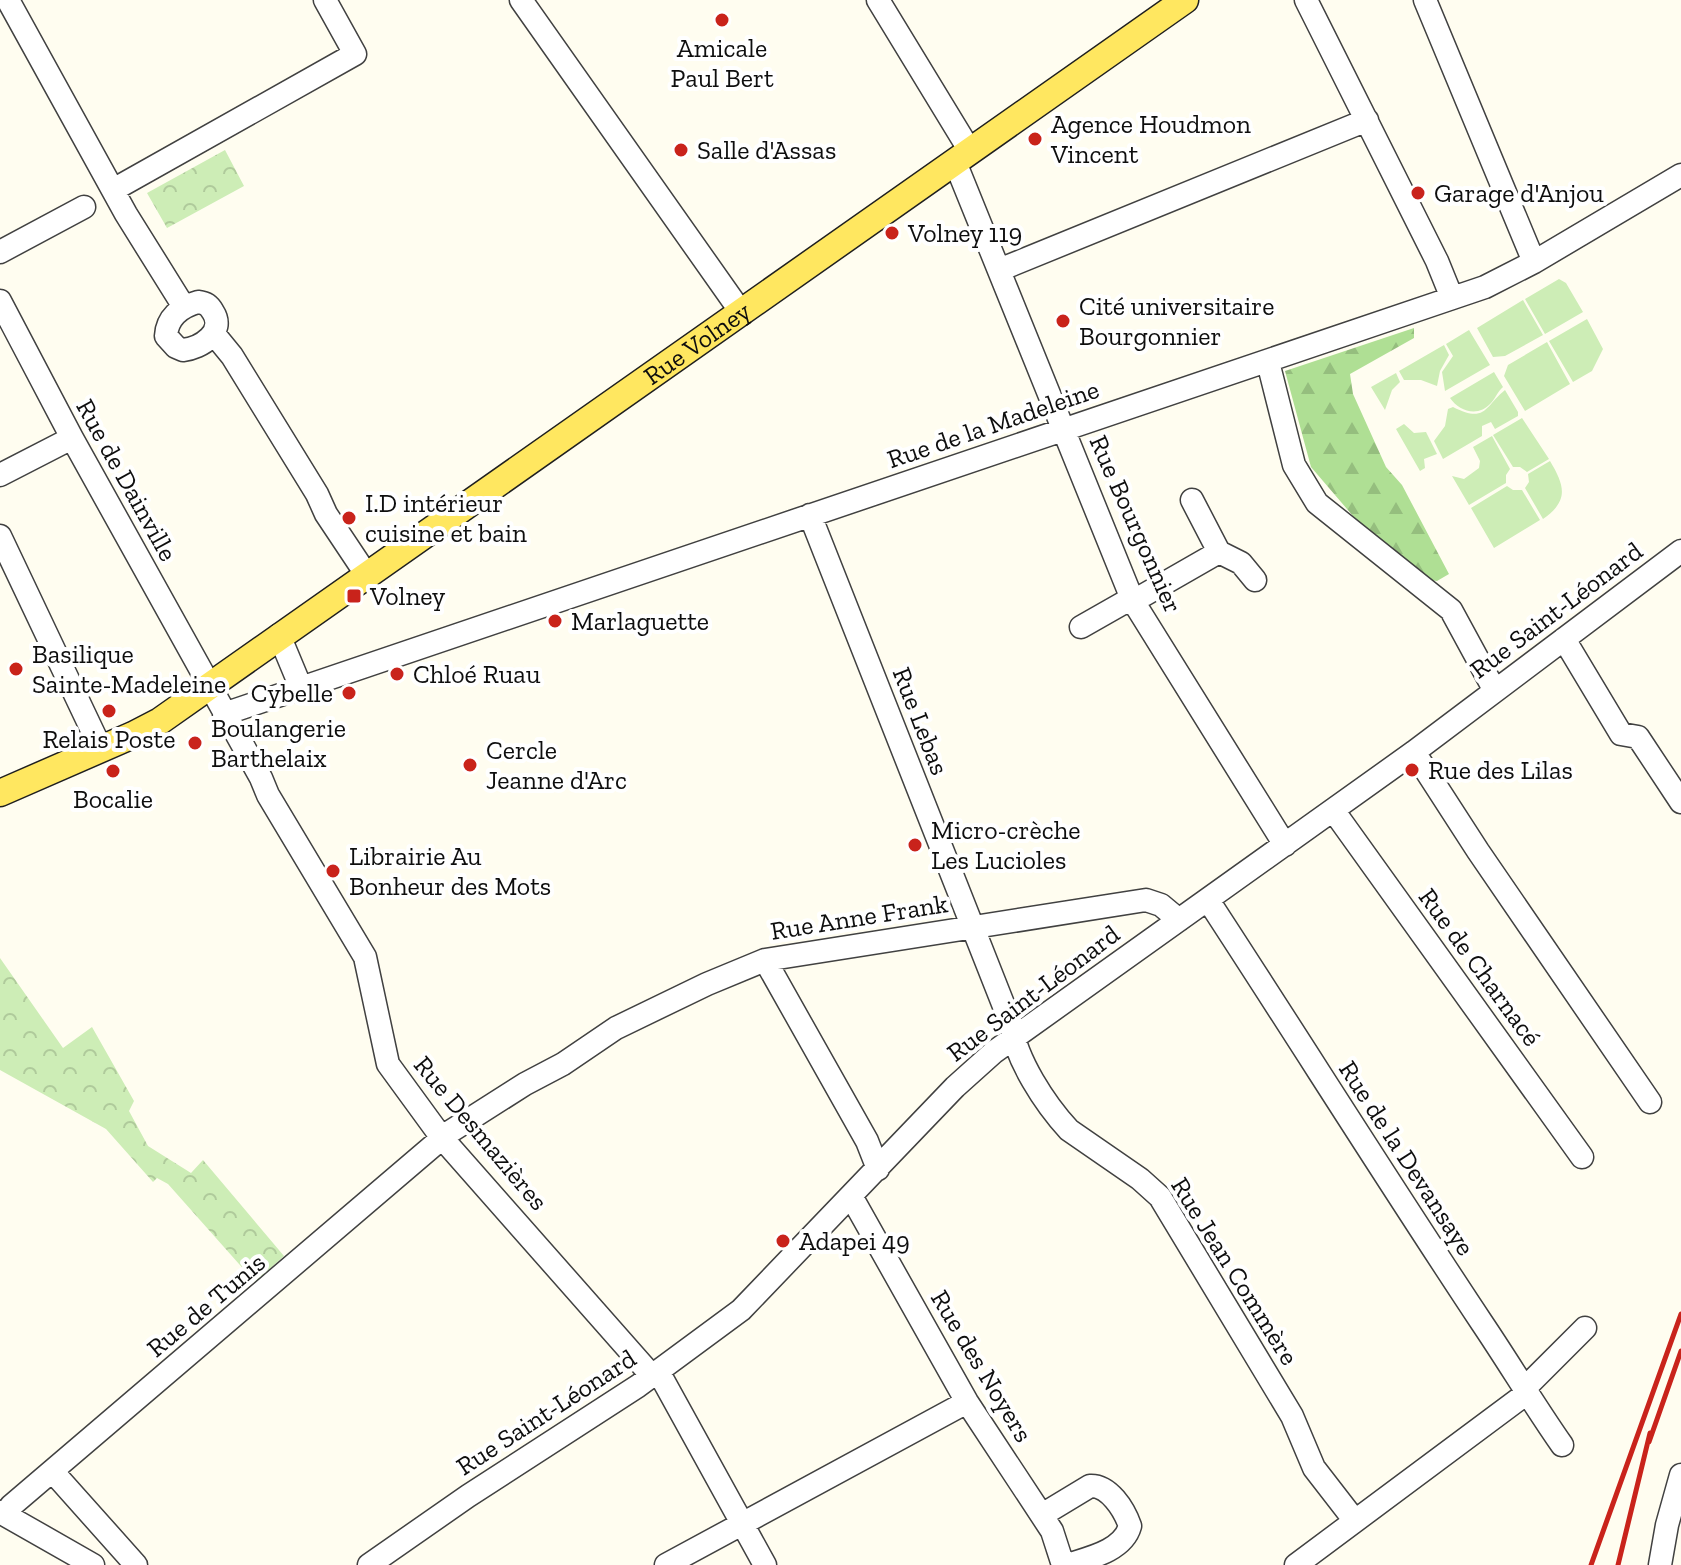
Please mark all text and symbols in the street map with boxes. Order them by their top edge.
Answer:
marker: Amicale Paul Bert [713,11,731,29]
place label: Amicale Paul Bert [670,32,774,94]
place label: Agence Houdmon Vincent [1050,108,1251,170]
marker: Agence Houdmon Vincent [1026,130,1044,148]
place label: Salle d'Assas [697,134,836,166]
marker: Salle d'Assas [672,141,690,159]
place label: Garage d'Anjou [1434,177,1604,209]
marker: Garage d'Anjou [1409,184,1427,202]
place label: Volney 119 [907,217,1022,249]
marker: Volney 119 [883,224,901,242]
place label: Cité universitaire Bourgonnier [1079,290,1275,352]
street label: Rue Volney [637,294,757,392]
marker: Cité universitaire Bourgonnier [1054,312,1072,330]
street label: Rue de la Madeleine [883,373,1103,475]
street label: Rue de Dainville [69,393,185,567]
street label: Rue Bourgonnier [1083,430,1189,618]
place label: I.D intérieur cuisine et bain [365,487,527,549]
marker: I.D intérieur cuisine et bain [340,509,358,527]
street label: Rue Saint-Léonard [1463,535,1649,685]
place label: Volney [369,580,446,612]
marker: Volney [345,587,363,605]
place label: Marlaguette [571,605,709,637]
marker: Marlaguette [546,612,564,630]
place label: Basilique Sainte-Madeleine [32,638,226,700]
place label: Chloé Ruau [413,658,541,690]
marker: Basilique Sainte-Madeleine [7,660,25,678]
street label: Rue Lebas [886,663,956,779]
marker: Chloé Ruau [388,665,406,683]
place label: Cybelle [251,677,333,709]
marker: Cybelle [340,684,358,702]
marker: Relais Poste [100,702,118,720]
place label: Boulangerie Barthelaix [211,712,346,774]
place label: Relais Poste [43,723,175,755]
marker: Boulangerie Barthelaix [186,734,204,752]
place label: Cercle Jeanne d'Arc [486,734,627,796]
place label: Rue des Lilas [1428,754,1573,786]
marker: Cercle Jeanne d'Arc [461,756,479,774]
marker: Rue des Lilas [1403,761,1421,779]
marker: Bocalie [104,762,122,780]
place label: Bocalie [73,783,153,815]
place label: Micro-crèche Les Lucioles [931,814,1080,876]
marker: Micro-crèche Les Lucioles [906,836,924,854]
place label: Librairie Au Bonheur des Mots [349,840,551,902]
marker: Librairie Au Bonheur des Mots [324,862,342,880]
street label: Rue de Charnacé [1412,882,1548,1052]
street label: Rue Anne Frank [768,887,950,947]
street label: Rue Saint-Léonard [940,918,1126,1068]
street label: Rue Desmazières [407,1049,555,1217]
street label: Rue de la Devansaye [1332,1055,1482,1261]
street label: Rue Jean Commère [1164,1171,1306,1371]
place label: Adapei 49 [799,1225,910,1257]
marker: Adapei 49 [774,1232,792,1250]
street label: Rue de Tunis [140,1246,272,1364]
street label: Rue des Noyers [924,1284,1040,1448]
street label: Rue Saint-Léonard [450,1342,642,1482]

